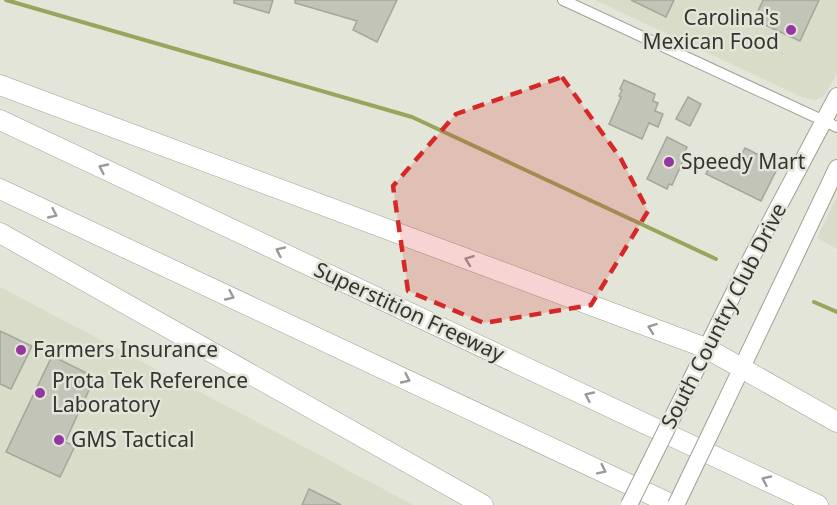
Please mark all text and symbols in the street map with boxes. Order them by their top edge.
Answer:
place label: Carolina's Mexican Food [642,3,779,55]
marker: Carolina's Mexican Food [784,23,798,37]
place label: Speedy Mart [681,147,806,175]
marker: Speedy Mart [662,155,676,169]
one-way arrow [99,164,110,176]
street label: South Country Club Drive [654,198,792,433]
one-way arrow [47,206,58,218]
one-way arrow [275,246,286,258]
one-way arrow [464,254,475,267]
street label: Superstition Freeway [310,255,509,368]
one-way arrow [223,289,234,301]
one-way arrow [647,322,657,335]
place label: Farmers Insurance [33,335,218,363]
marker: Farmers Insurance [14,343,28,357]
place label: Prota Tek Reference Laboratory [52,366,248,418]
one-way arrow [400,371,411,383]
marker: Prota Tek Reference Laboratory [33,386,47,400]
one-way arrow [585,392,596,404]
place label: GMS Tactical [71,425,194,453]
marker: GMS Tactical [52,433,66,447]
one-way arrow [596,463,607,475]
one-way arrow [761,475,772,487]

